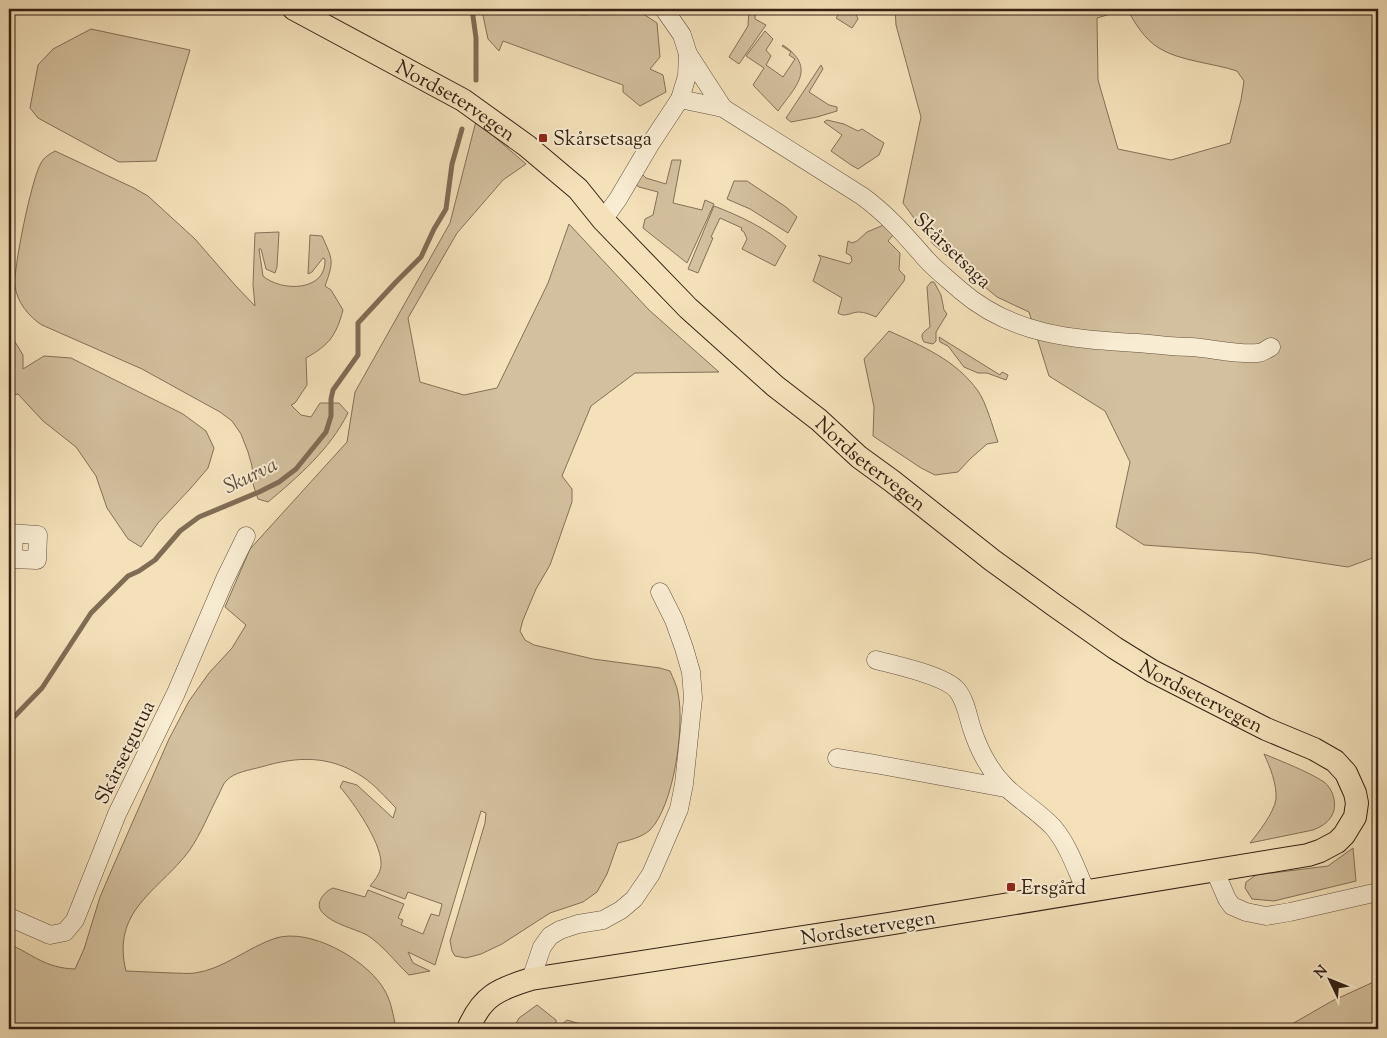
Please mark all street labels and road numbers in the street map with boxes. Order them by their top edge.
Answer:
street label: Nordsetervegen [390,54,521,150]
street label: Skårsetsaga [906,207,997,297]
street label: Nordsetervegen [807,411,932,520]
street label: Nordsetervegen [1132,654,1268,742]
street label: Skårsetgutua [89,696,164,810]
street label: Nordsetervegen [799,904,938,954]

